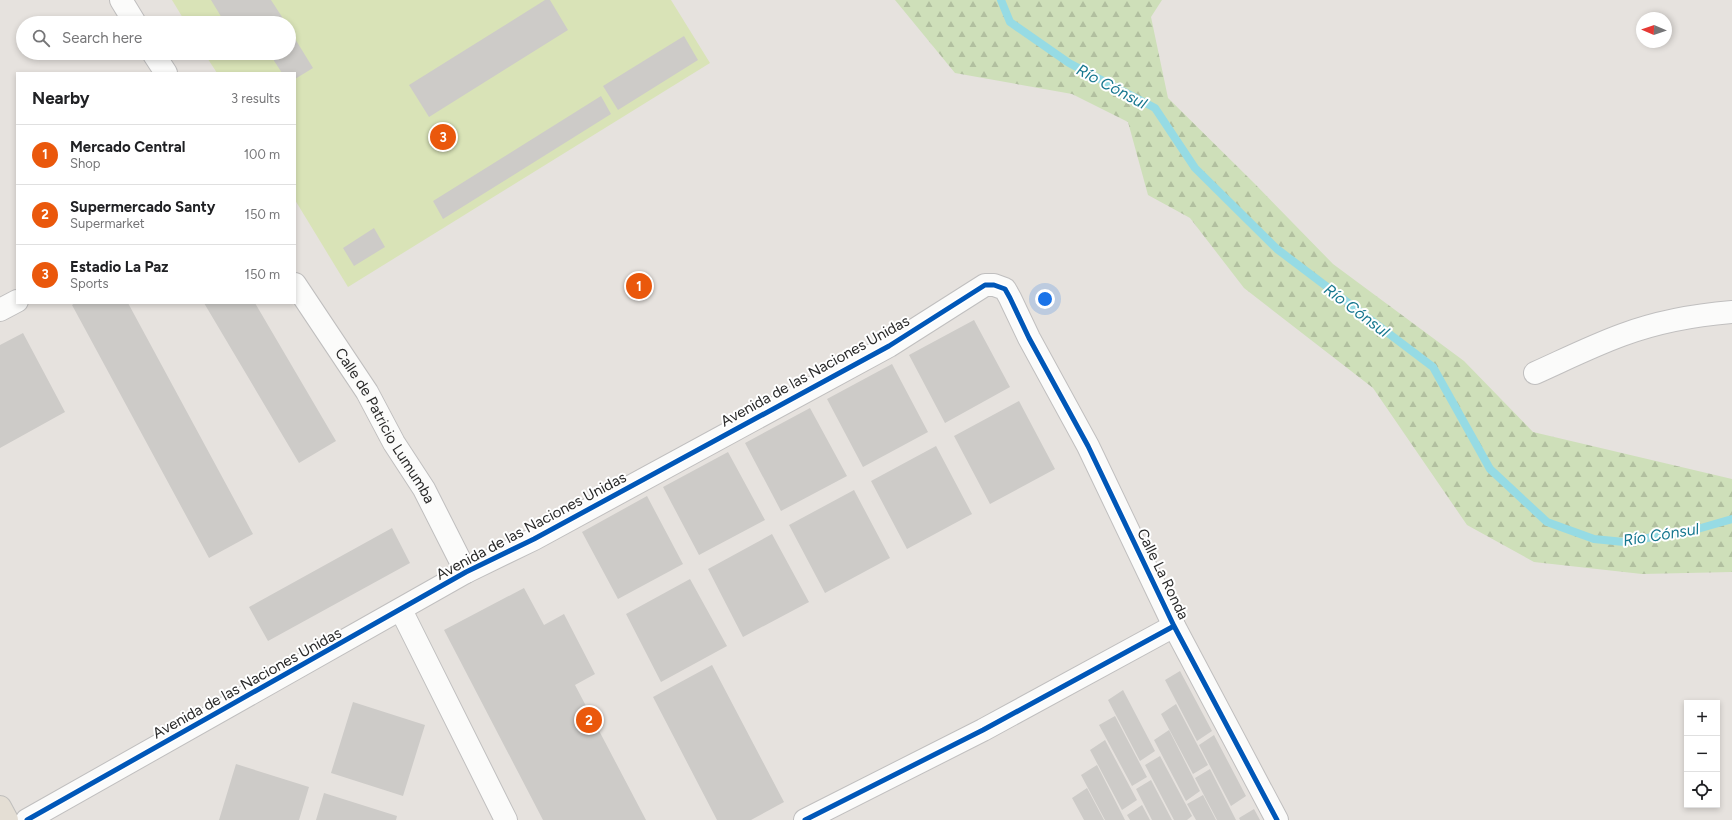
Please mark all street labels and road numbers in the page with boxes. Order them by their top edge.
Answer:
street label: Avenida de las Naciones Unidas [718,312,912,430]
street label: Calle de Patricio Lumumba [331,344,439,506]
street label: Avenida de las Naciones Unidas [433,468,629,584]
street label: Calle La Ronda [1133,526,1193,622]
street label: Avenida de las Naciones Unidas [150,624,344,742]

